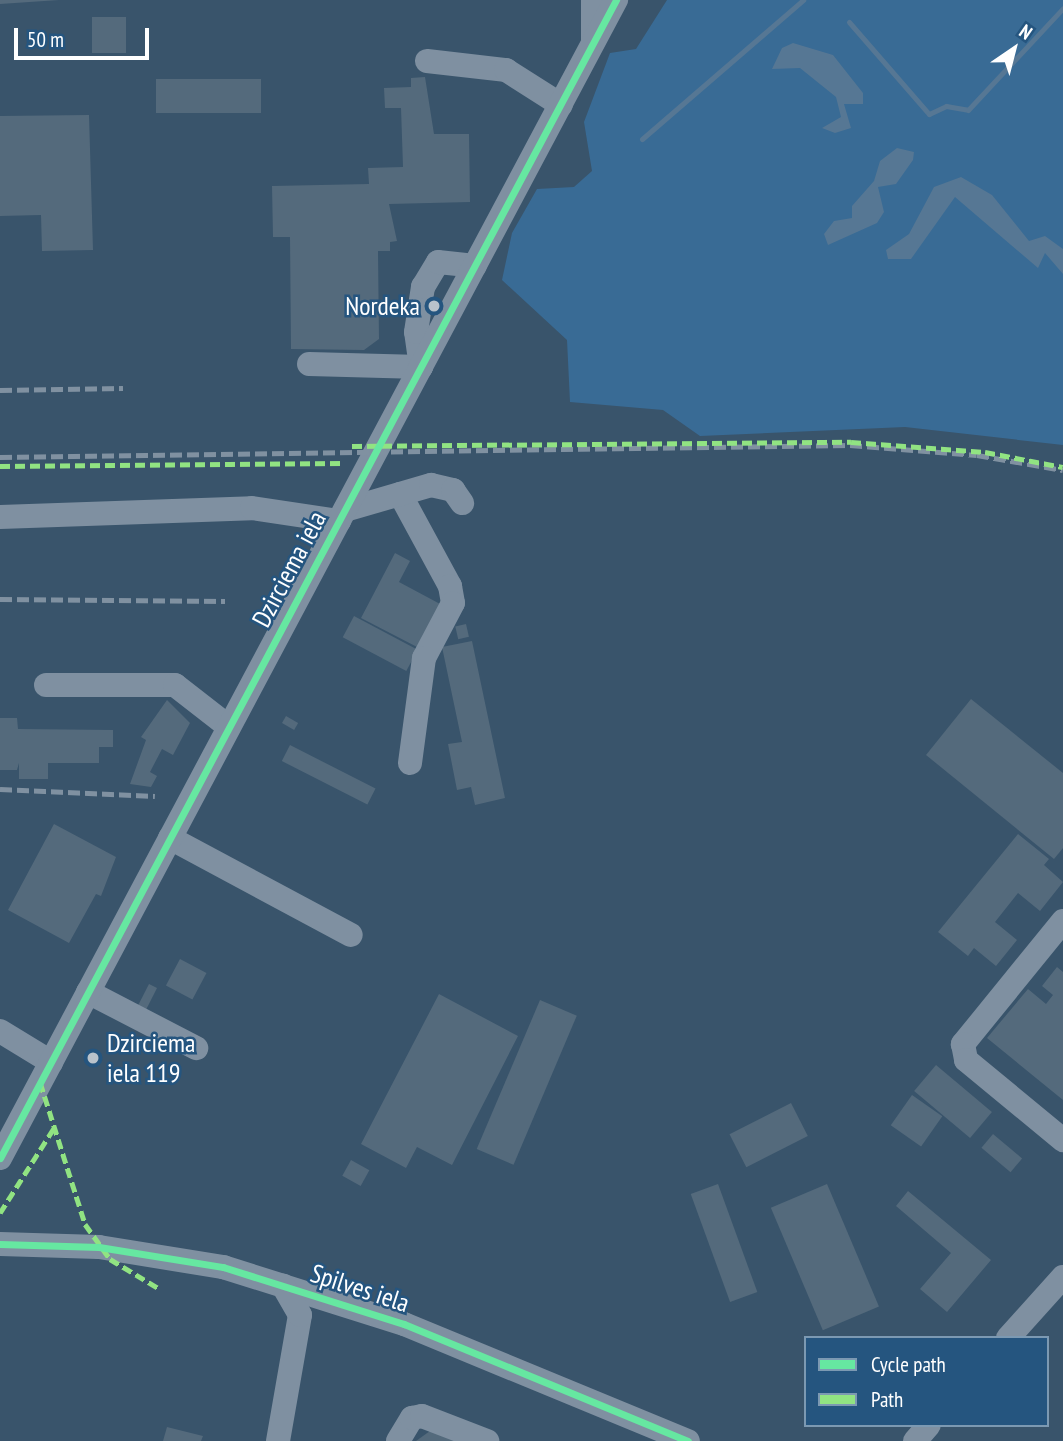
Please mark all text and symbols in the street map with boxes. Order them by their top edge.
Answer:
scale bar [18,14,152,58]
north arrow [979,14,1049,84]
text: N [1015,19,1037,45]
text: 50 m [27,26,64,53]
place label: Nordeka [345,290,420,322]
marker: Nordeka [426,298,442,314]
street label: Dzirciema iela [245,506,333,632]
place label: Dzirciema iela 119 [107,1027,195,1088]
marker: Dzirciema iela 119 [85,1050,101,1066]
street label: Spilves iela [307,1257,413,1319]
legend [804,1336,1049,1427]
text: Cycle path [871,1351,946,1378]
text: Path [871,1386,903,1413]

